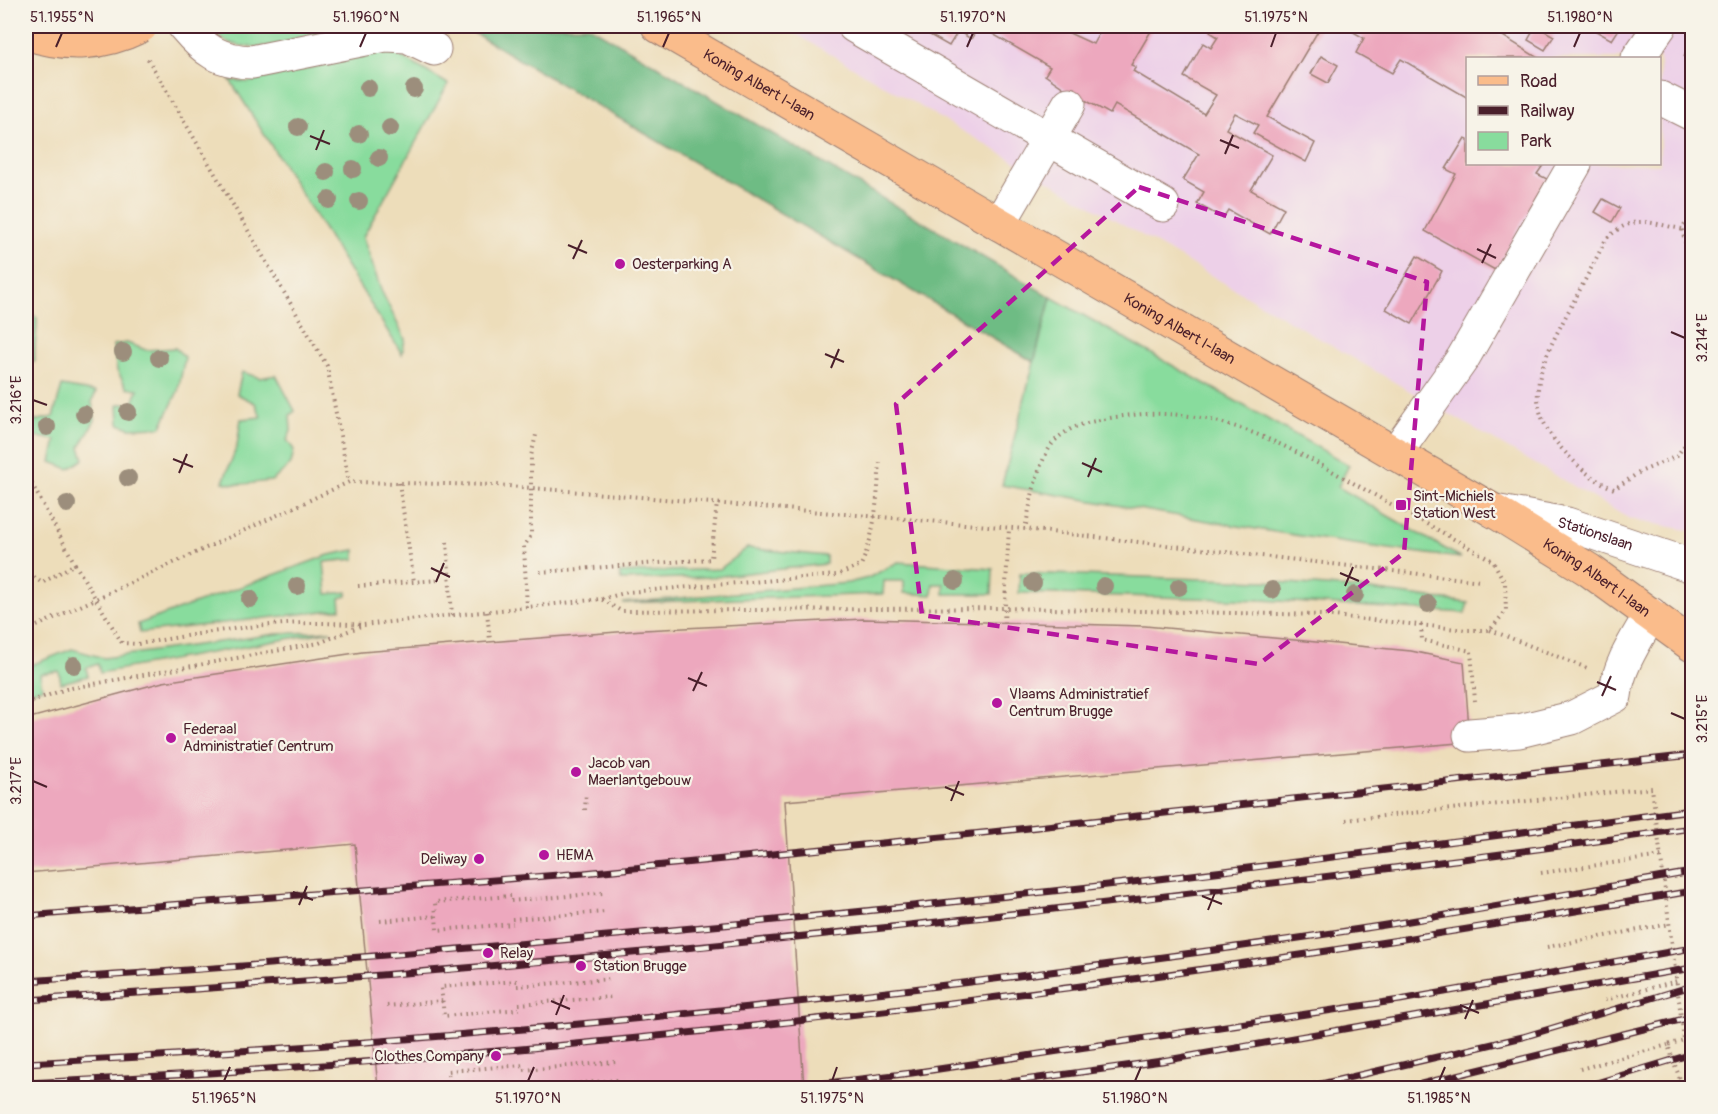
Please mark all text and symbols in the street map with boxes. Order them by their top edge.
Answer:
text: 51.1955°N [30,8,94,27]
text: 51.1960°N [333,8,399,27]
text: 51.1965°N [637,8,701,27]
text: 51.1970°N [940,8,1006,27]
text: 51.1975°N [1244,8,1308,27]
text: 51.1980°N [1547,8,1613,27]
street label: Koning Albert I-laan [700,45,819,125]
legend [1466,57,1661,165]
text: Road [1520,70,1557,93]
text: Railway [1520,100,1575,123]
text: Park [1520,130,1552,153]
place label: Oesterparking A [632,255,732,274]
marker: Oesterparking A [613,257,627,271]
street label: Koning Albert I-laan [1120,289,1239,368]
text: 3.214°E [1693,313,1712,362]
text: 3.216°E [7,375,26,425]
place label: Sint-Michiels Station West [1413,487,1497,523]
marker: Sint-Michiels Station West [1394,498,1408,512]
street label: Stationslaan [1556,513,1636,555]
street label: Koning Albert I-laan [1539,534,1654,621]
place label: Vlaams Administratief Centrum Brugge [1009,685,1150,721]
text: 3.215°E [1693,695,1712,743]
marker: Vlaams Administratief Centrum Brugge [990,696,1004,710]
place label: Federaal Administratief Centrum [183,720,334,756]
marker: Federaal Administratief Centrum [164,731,178,745]
place label: Jacob van Maerlantgebouw [588,754,691,790]
text: 3.217°E [7,757,26,805]
marker: Jacob van Maerlantgebouw [569,765,583,779]
place label: HEMA [556,846,594,865]
marker: HEMA [537,848,551,862]
place label: Deliway [420,850,468,869]
marker: Deliway [472,852,486,866]
place label: Relay [500,944,534,963]
marker: Relay [481,946,495,960]
place label: Station Brugge [593,957,687,976]
marker: Station Brugge [574,959,588,973]
place label: Clothes Company [374,1047,485,1066]
marker: Clothes Company [489,1049,503,1063]
text: 51.1965°N [192,1089,256,1108]
text: 51.1970°N [495,1089,561,1108]
text: 51.1975°N [800,1089,864,1108]
text: 51.1980°N [1102,1089,1168,1108]
text: 51.1985°N [1407,1089,1471,1108]

